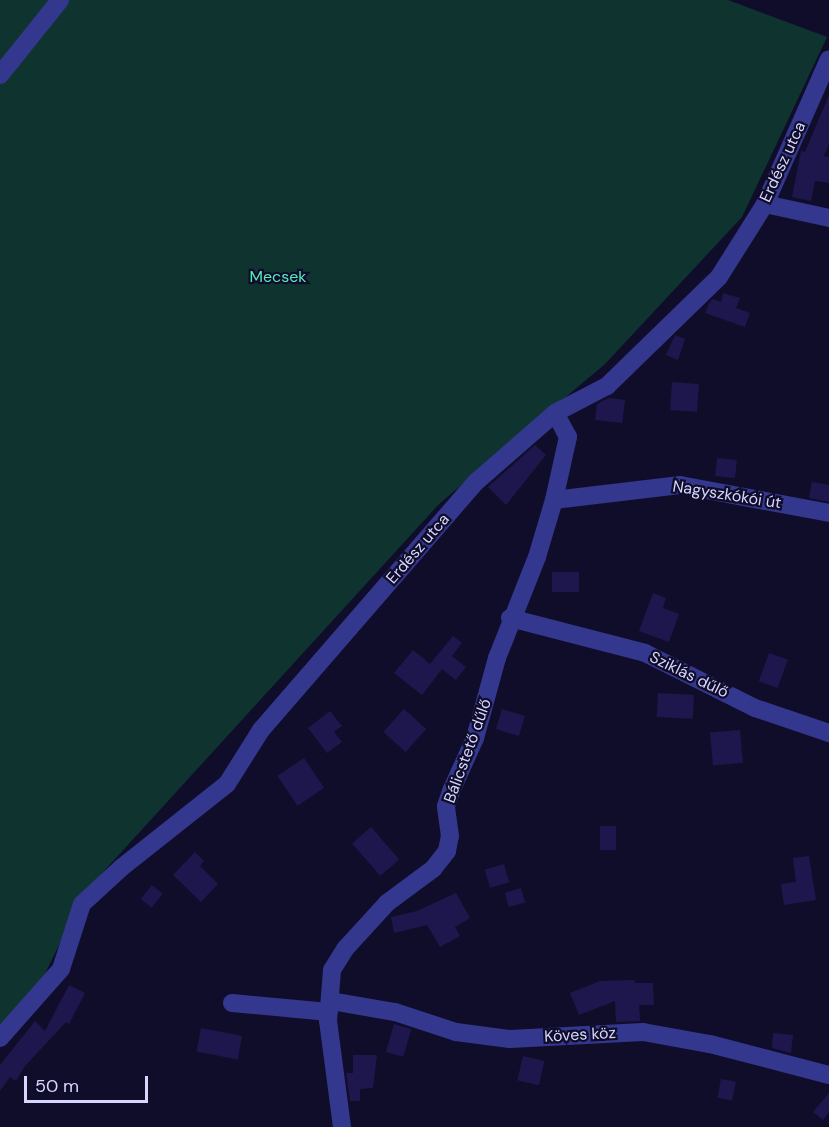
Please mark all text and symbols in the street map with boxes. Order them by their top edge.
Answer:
street label: Erdész utca [756,119,810,205]
park label: Mecsek [250,267,306,287]
street label: Nagyszkókói út [671,477,783,513]
street label: Erdész utca [382,510,454,588]
street label: Sziklás dűlő [646,648,732,702]
street label: Bálicstető dűlő [440,696,496,806]
street label: Köves köz [544,1024,616,1046]
scale bar [27,1064,152,1102]
text: 50 m [35,1074,79,1098]

